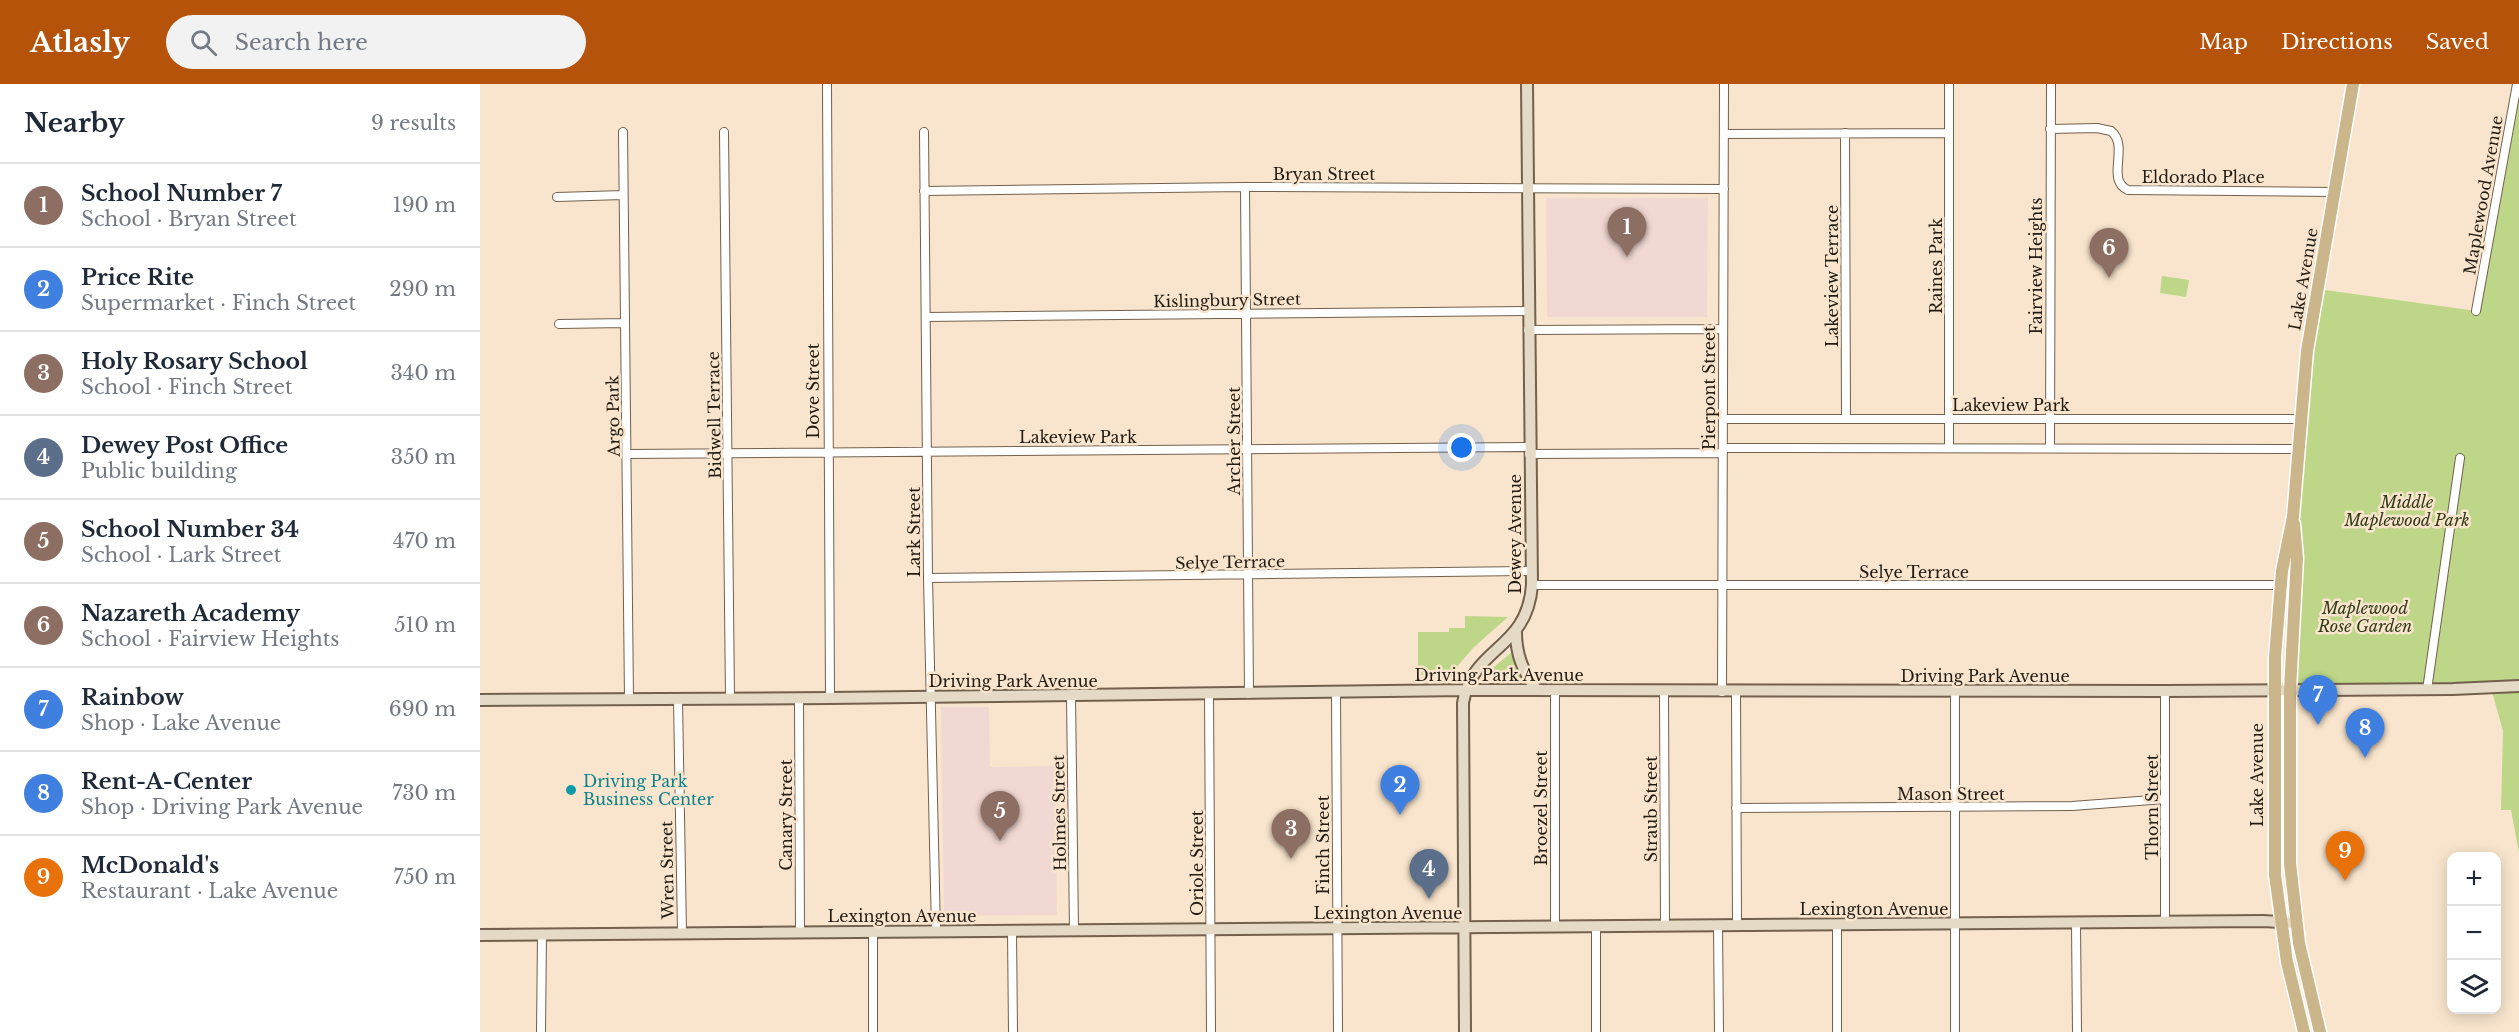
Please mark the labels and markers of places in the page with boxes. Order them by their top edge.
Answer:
pin: 1 [1608,208,1646,257]
pin: 6 [2090,228,2128,278]
pin: 7 [2298,676,2338,725]
pin: 8 [2346,708,2384,758]
pin: 2 [1380,766,1420,815]
place label: Driving Park Business Center [583,771,714,809]
marker: Driving Park Business Center [564,783,578,797]
pin: 5 [980,792,1020,841]
pin: 3 [1272,810,1310,859]
pin: 9 [2326,832,2364,881]
pin: 4 [1410,850,1448,899]

